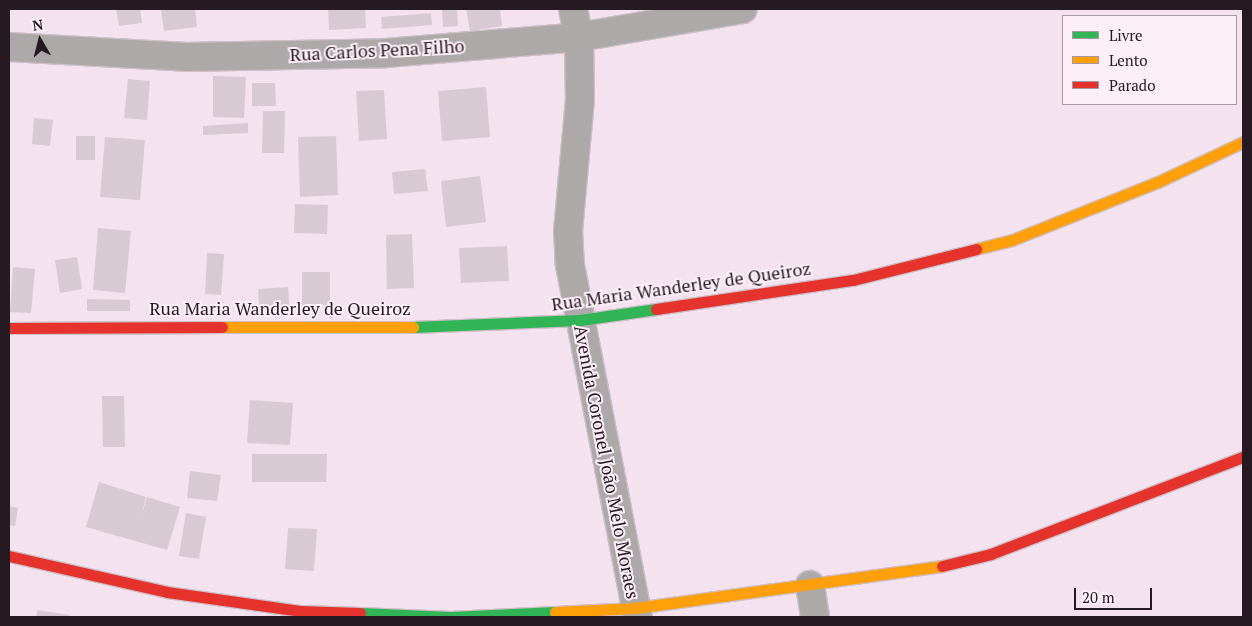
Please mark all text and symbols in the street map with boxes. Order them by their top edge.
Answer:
north arrow [15,15,65,65]
text: N [31,15,44,35]
legend [1062,15,1237,105]
text: Livre [1109,25,1143,45]
street label: Rua Carlos Pena Filho [289,35,465,65]
text: Lento [1109,50,1148,70]
text: Parado [1109,75,1155,95]
street label: Rua Maria Wanderley de Queiroz [550,257,812,315]
street label: Rua Maria Wanderley de Queiroz [149,297,411,319]
street label: Avenida Coronel João Melo Moraes [570,323,644,601]
scale bar [1077,578,1154,610]
text: 20 m [1082,587,1115,607]

